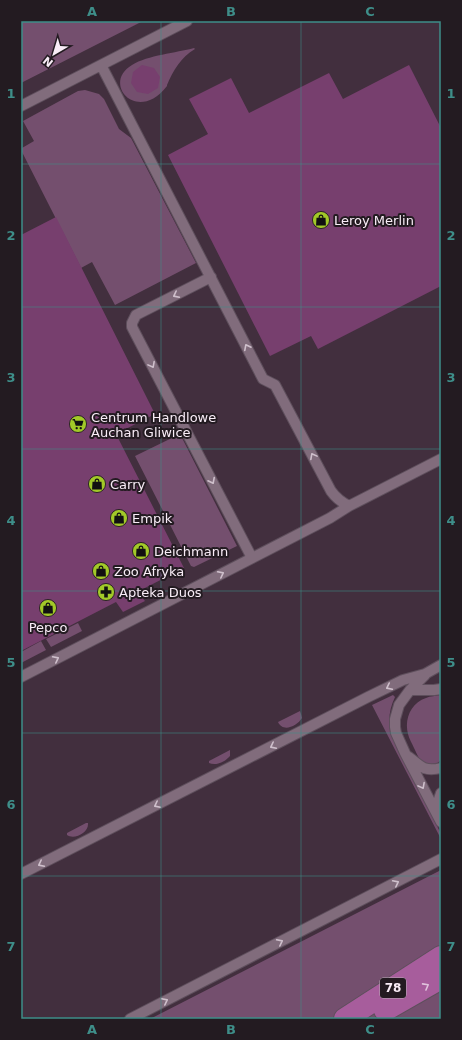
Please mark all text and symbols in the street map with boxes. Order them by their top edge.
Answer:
text: A [87,4,97,19]
text: B [226,4,236,19]
text: C [365,4,375,19]
north arrow [34,34,74,74]
text: N [41,54,56,69]
text: 1 [6,86,16,101]
text: 1 [446,86,456,101]
shop icon: Leroy Merlin [311,210,331,230]
place label: Leroy Merlin [334,213,414,228]
text: 2 [6,228,16,243]
text: 2 [446,228,456,243]
one-way arrow [173,290,180,298]
one-way arrow [244,344,251,351]
one-way arrow [147,361,154,368]
text: 3 [6,370,16,385]
text: 3 [446,370,456,385]
place label: Centrum Handlowe Auchan Gliwice [91,410,216,440]
supermarket icon: Centrum Handlowe Auchan Gliwice [68,414,88,434]
one-way arrow [310,453,317,461]
shop icon: Carry [87,474,107,494]
one-way arrow [207,476,214,484]
place label: Carry [110,477,146,492]
shop icon: Empik [109,508,129,528]
place label: Empik [132,511,173,526]
text: 4 [6,513,16,528]
text: 4 [446,513,456,528]
shop icon: Deichmann [131,541,151,561]
place label: Deichmann [154,544,228,559]
shop icon: Zoo Afryka [91,561,111,581]
place label: Zoo Afryka [114,564,184,579]
one-way arrow [217,571,224,579]
pharmacy icon: Apteka Duos [96,582,116,602]
place label: Apteka Duos [119,585,202,600]
shop icon: Pepco [38,598,58,618]
place label: Pepco [29,620,67,635]
text: 5 [6,655,16,670]
text: 5 [446,655,456,670]
one-way arrow [51,656,59,663]
one-way arrow [386,682,393,690]
one-way arrow [270,741,277,749]
one-way arrow [417,781,424,789]
text: 6 [6,797,16,812]
text: 6 [446,797,456,812]
one-way arrow [154,800,161,808]
one-way arrow [38,859,46,867]
one-way arrow [392,880,399,887]
text: 7 [6,939,16,954]
one-way arrow [276,939,283,947]
text: 7 [446,939,456,954]
road number: 78 [380,978,406,998]
one-way arrow [422,984,429,991]
one-way arrow [160,998,168,1006]
text: A [87,1022,97,1037]
text: B [226,1022,236,1037]
text: C [365,1022,375,1037]

